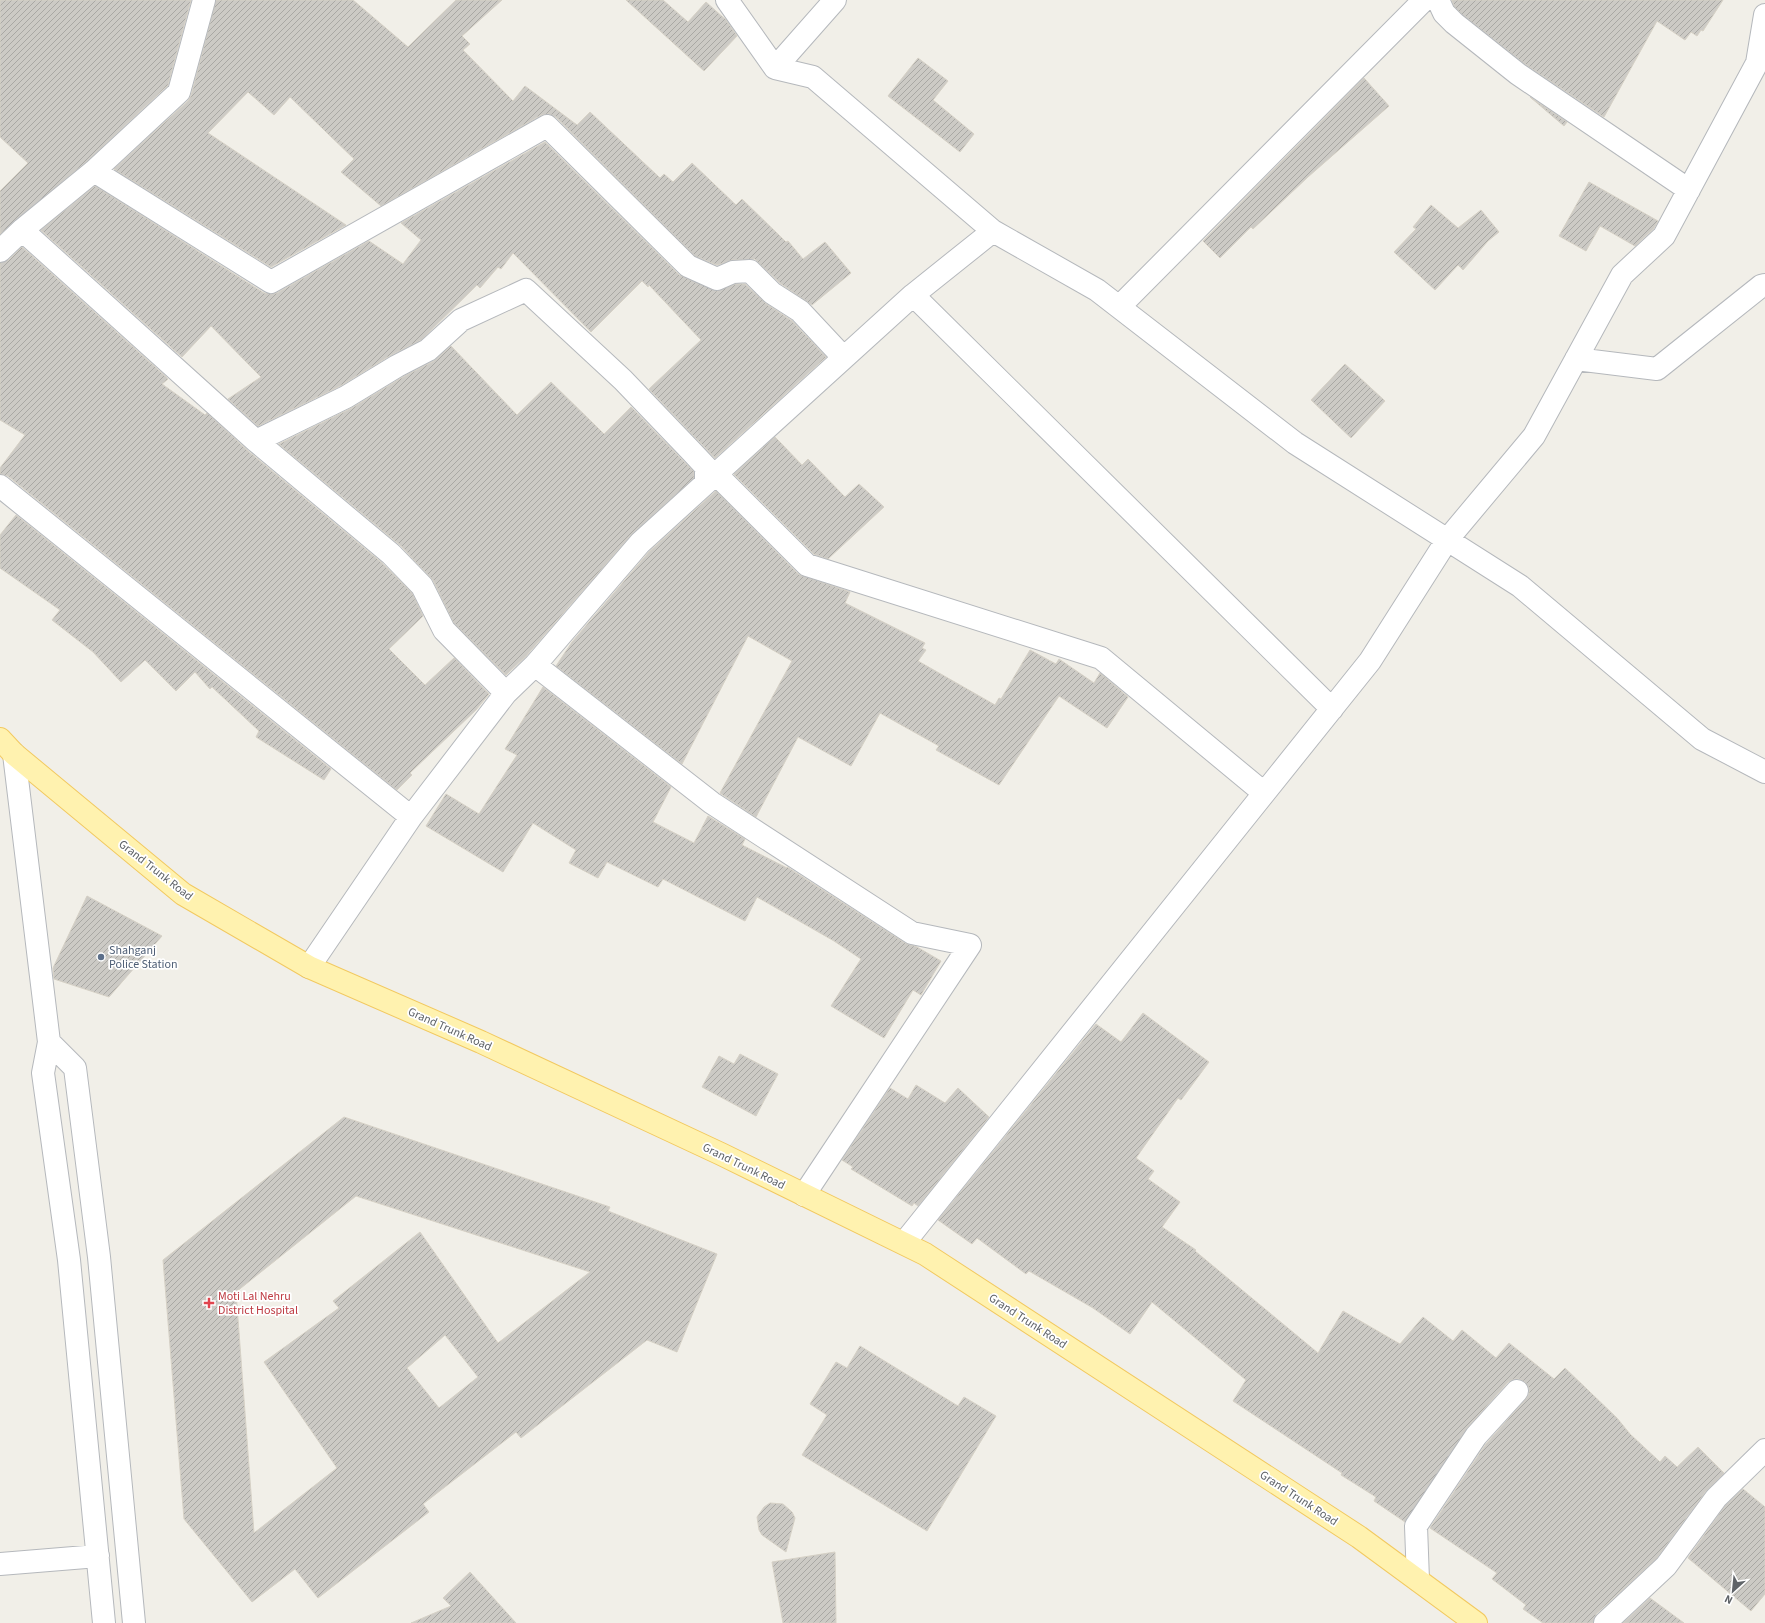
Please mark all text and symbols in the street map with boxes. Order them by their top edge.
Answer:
street label: Grand Trunk Road [115,836,196,905]
place label: Shahganj Police Station [109,942,177,973]
marker: Shahganj Police Station [96,952,106,962]
street label: Grand Trunk Road [405,1003,494,1056]
street label: Grand Trunk Road [700,1139,788,1194]
place label: Moti Lal Nehru District Hospital [218,1288,298,1319]
street label: Grand Trunk Road [985,1290,1070,1353]
marker: Moti Lal Nehru District Hospital [203,1297,215,1309]
street label: Grand Trunk Road [1256,1467,1341,1530]
north arrow [1713,1571,1753,1611]
text: N [1722,1591,1735,1608]

